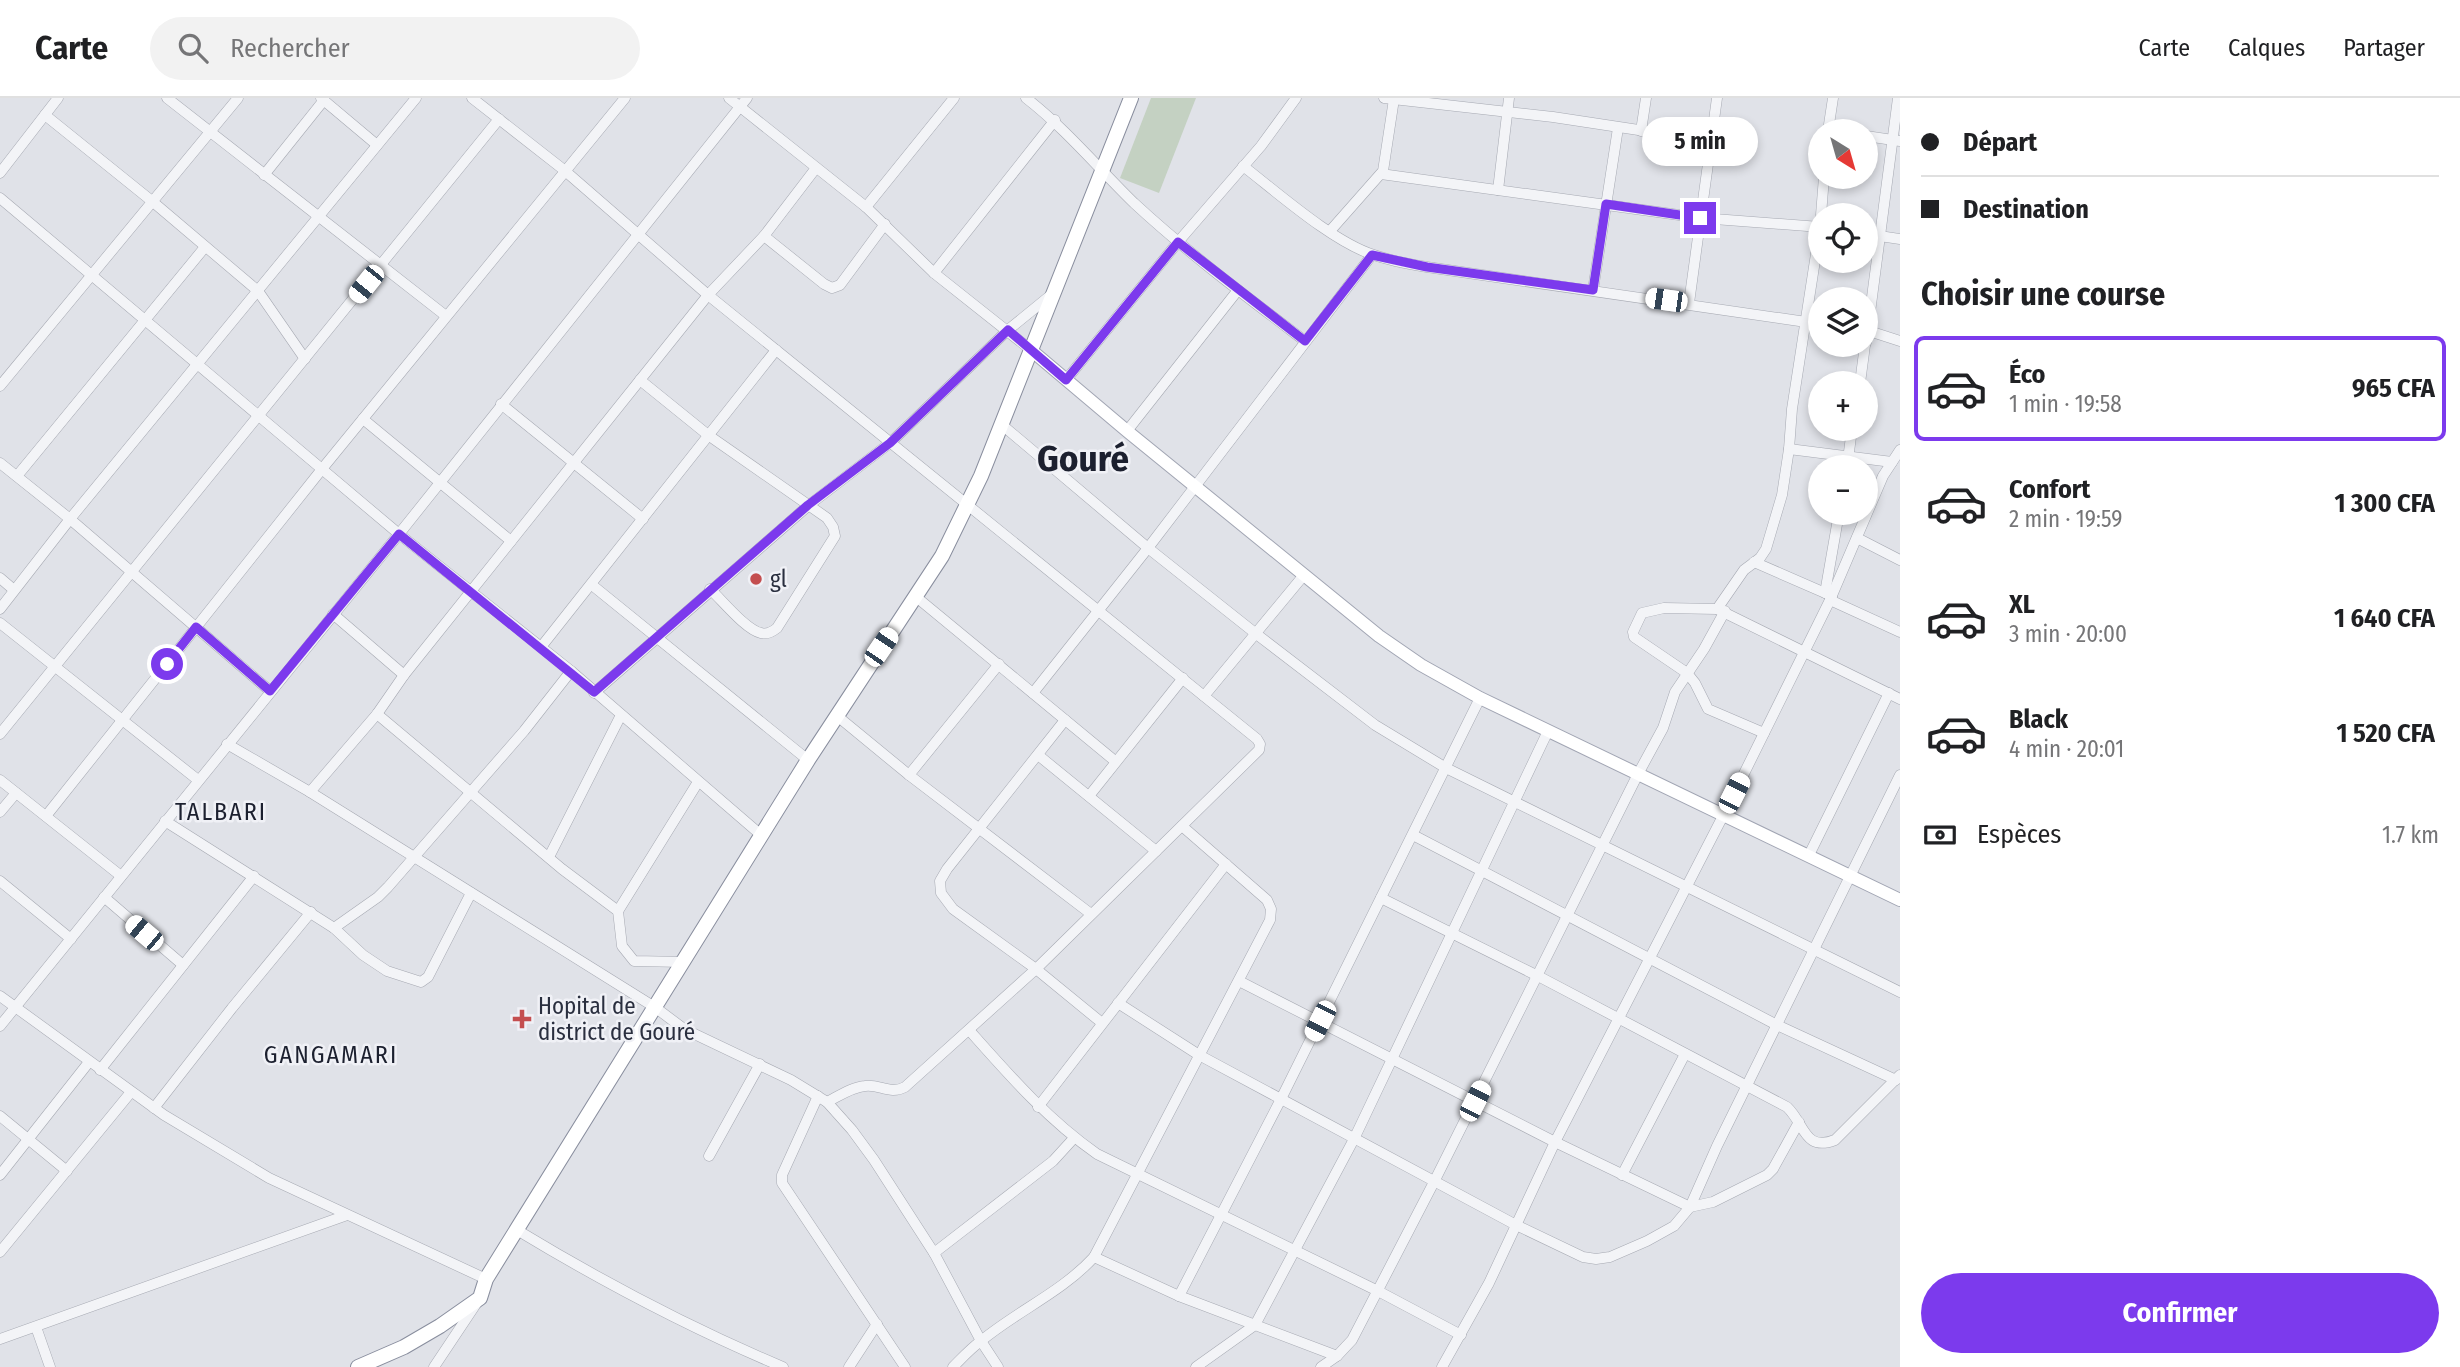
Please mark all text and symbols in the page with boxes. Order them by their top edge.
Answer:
search box [150,17,640,80]
text: Carte [35,28,108,68]
icon: search [174,29,212,67]
text: Rechercher [230,33,350,64]
text: Carte [2139,34,2190,62]
text: Calques [2228,34,2305,62]
text: Partager [2343,34,2425,62]
callout: 5 min [1642,116,1758,166]
north arrow [1808,119,1878,189]
map controls [1808,119,1878,525]
text: 5 min [1674,127,1726,155]
text: Départ [1963,127,2037,158]
text: Destination [1963,194,2089,225]
route end [1684,202,1716,234]
button: locate [1808,203,1878,273]
car [345,261,388,307]
text: Choisir une course [1921,275,2165,313]
car [1644,287,1689,313]
button: layers [1808,287,1878,357]
icon: car [1925,357,1988,420]
text: Éco [2009,359,2046,390]
button: + [1808,371,1878,441]
text: 965 CFA [2352,373,2435,404]
text: 1 min · 19:58 [2009,390,2122,418]
district label: Gouré [1037,436,1129,481]
button: − [1808,455,1878,525]
icon: car [1925,472,1988,535]
text: Confort [2009,474,2090,505]
text: 1 300 CFA [2335,488,2435,519]
text: 2 min · 19:59 [2009,505,2122,533]
place label: gl [770,565,787,593]
marker: gl [748,571,764,587]
icon: car [1925,587,1988,650]
text: XL [2009,589,2035,620]
text: 1 640 CFA [2334,603,2435,634]
text: 3 min · 20:00 [2009,620,2127,648]
car [861,624,902,670]
route start [151,648,183,680]
icon: car [1925,702,1988,765]
text: Black [2009,704,2068,735]
text: 1 520 CFA [2337,718,2435,749]
text: 4 min · 20:01 [2009,735,2124,763]
car [1716,770,1753,816]
district label: TALBARI [175,798,267,826]
icon: cash [1921,816,1959,854]
text: Espèces [1977,819,2061,850]
text: 1.7 km [2382,821,2439,849]
car [122,911,167,955]
place label: Hopital de district de Gouré [538,992,695,1046]
car [1302,998,1339,1044]
marker: Hopital de district de Gouré [512,1009,532,1029]
district label: GANGAMARI [264,1041,398,1069]
car [1457,1078,1494,1124]
button: Confirmer [1921,1273,2439,1353]

